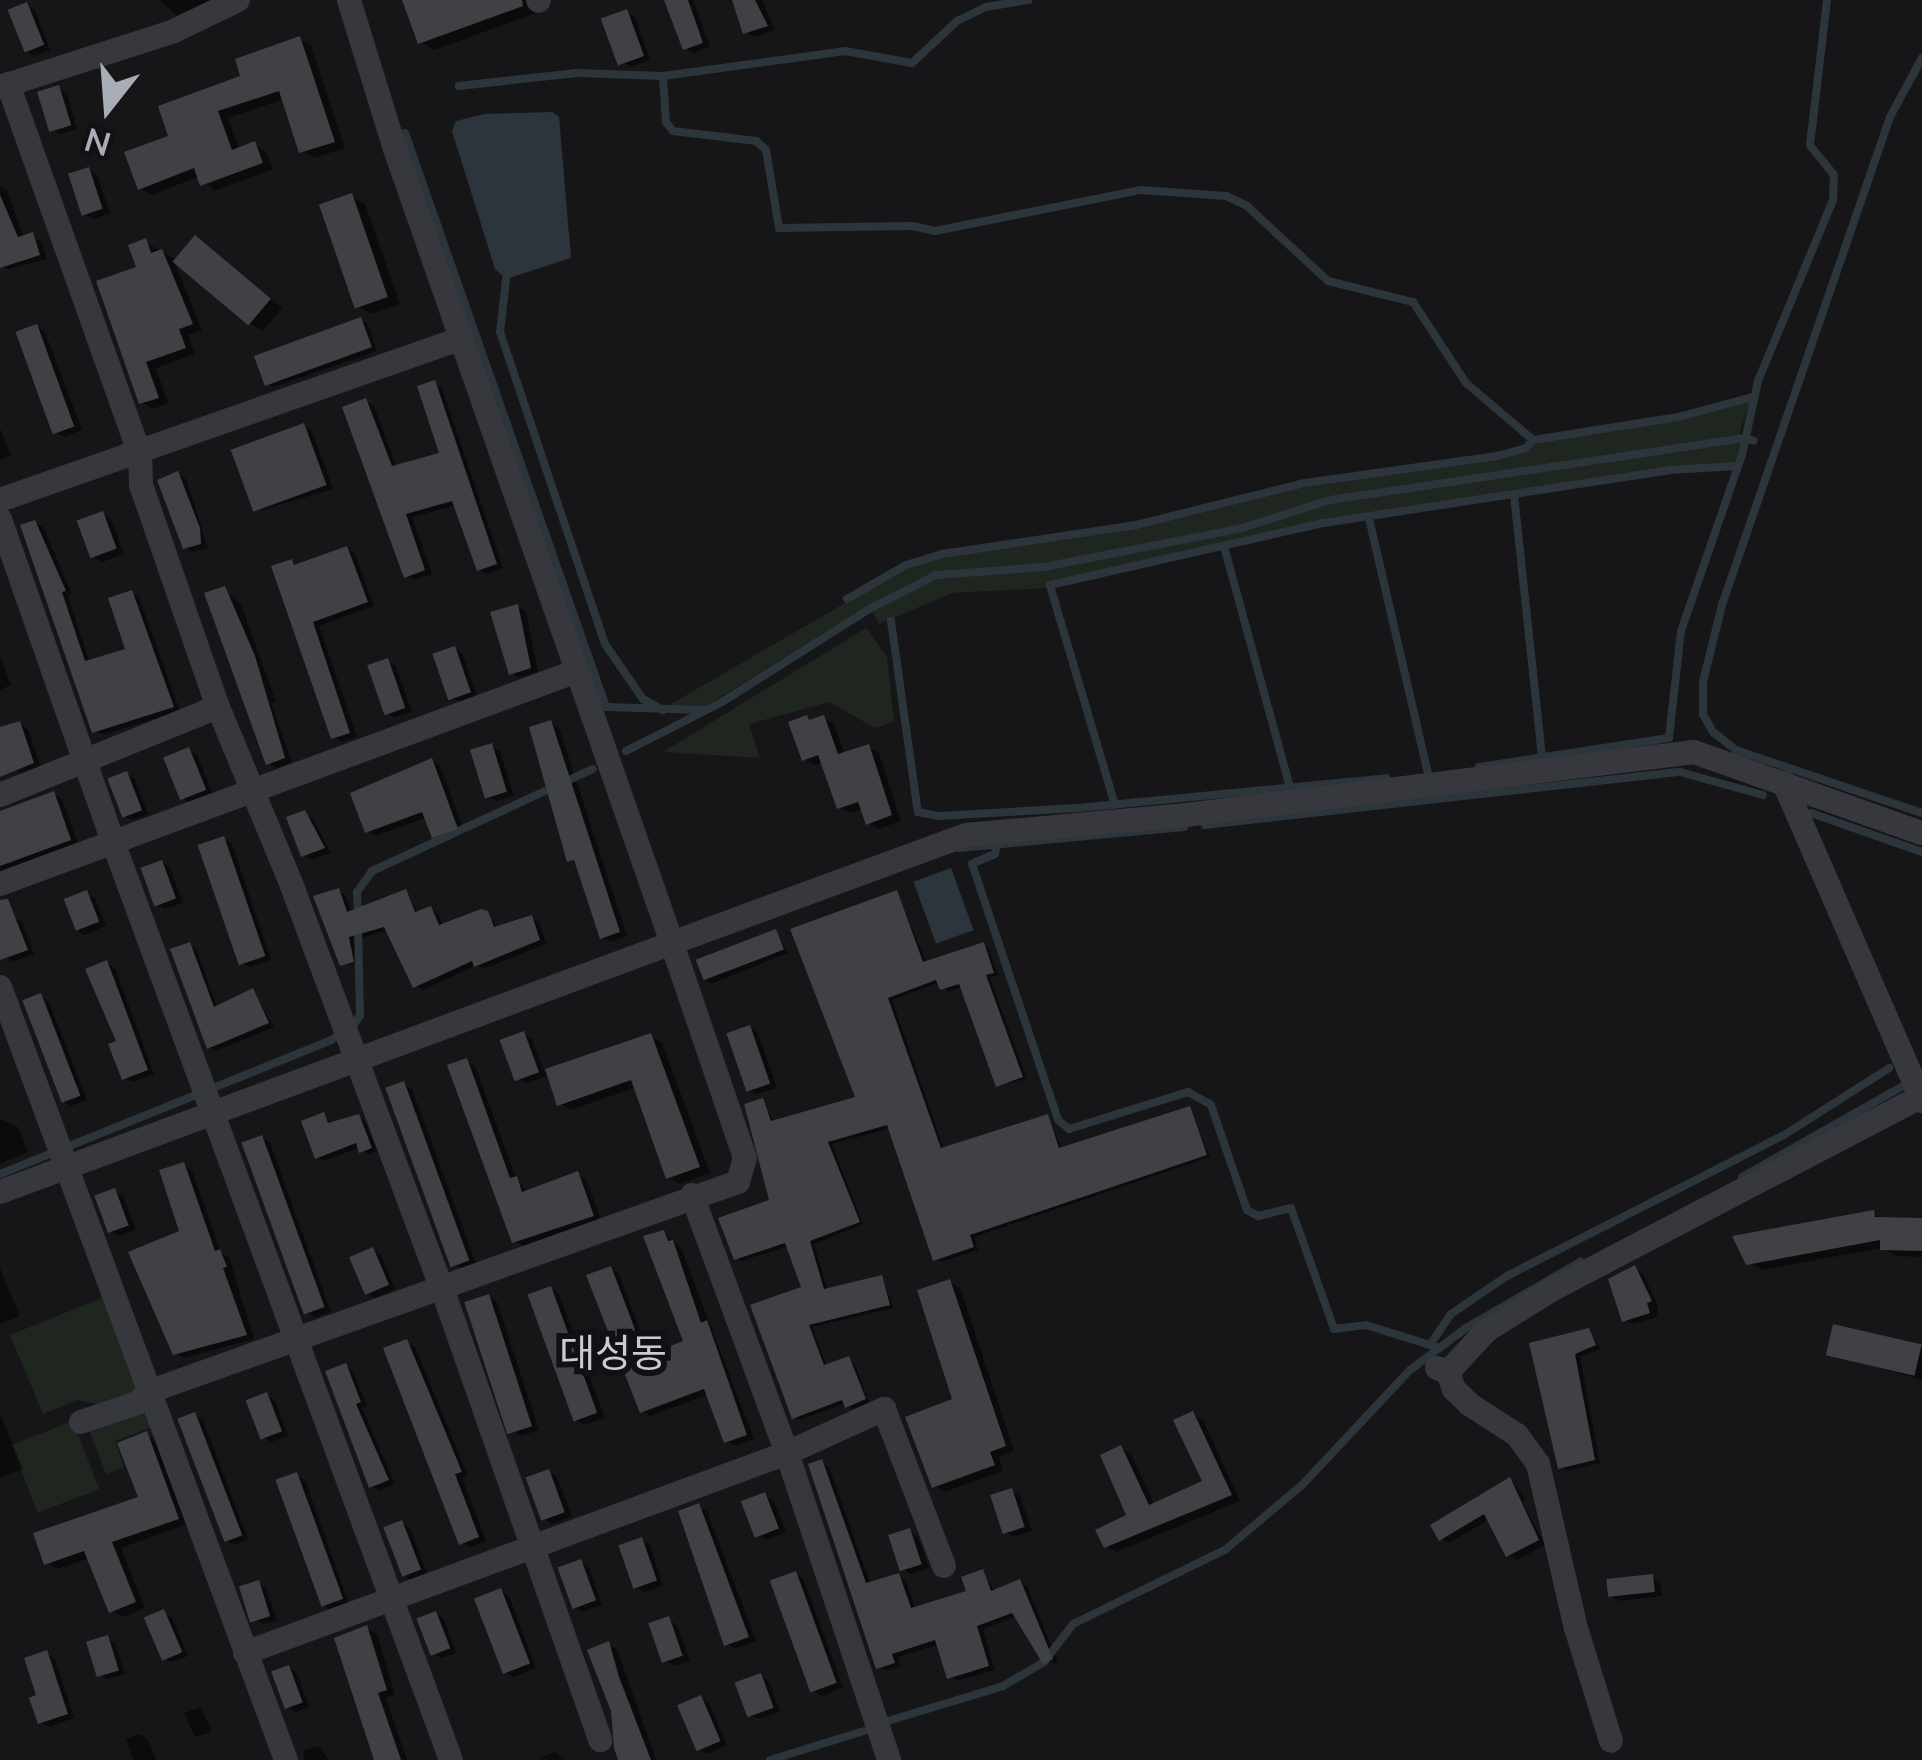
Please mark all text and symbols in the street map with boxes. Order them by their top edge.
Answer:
north arrow [48,48,168,168]
text: N [79,120,115,166]
district label: 대성동 [559,1330,667,1376]

